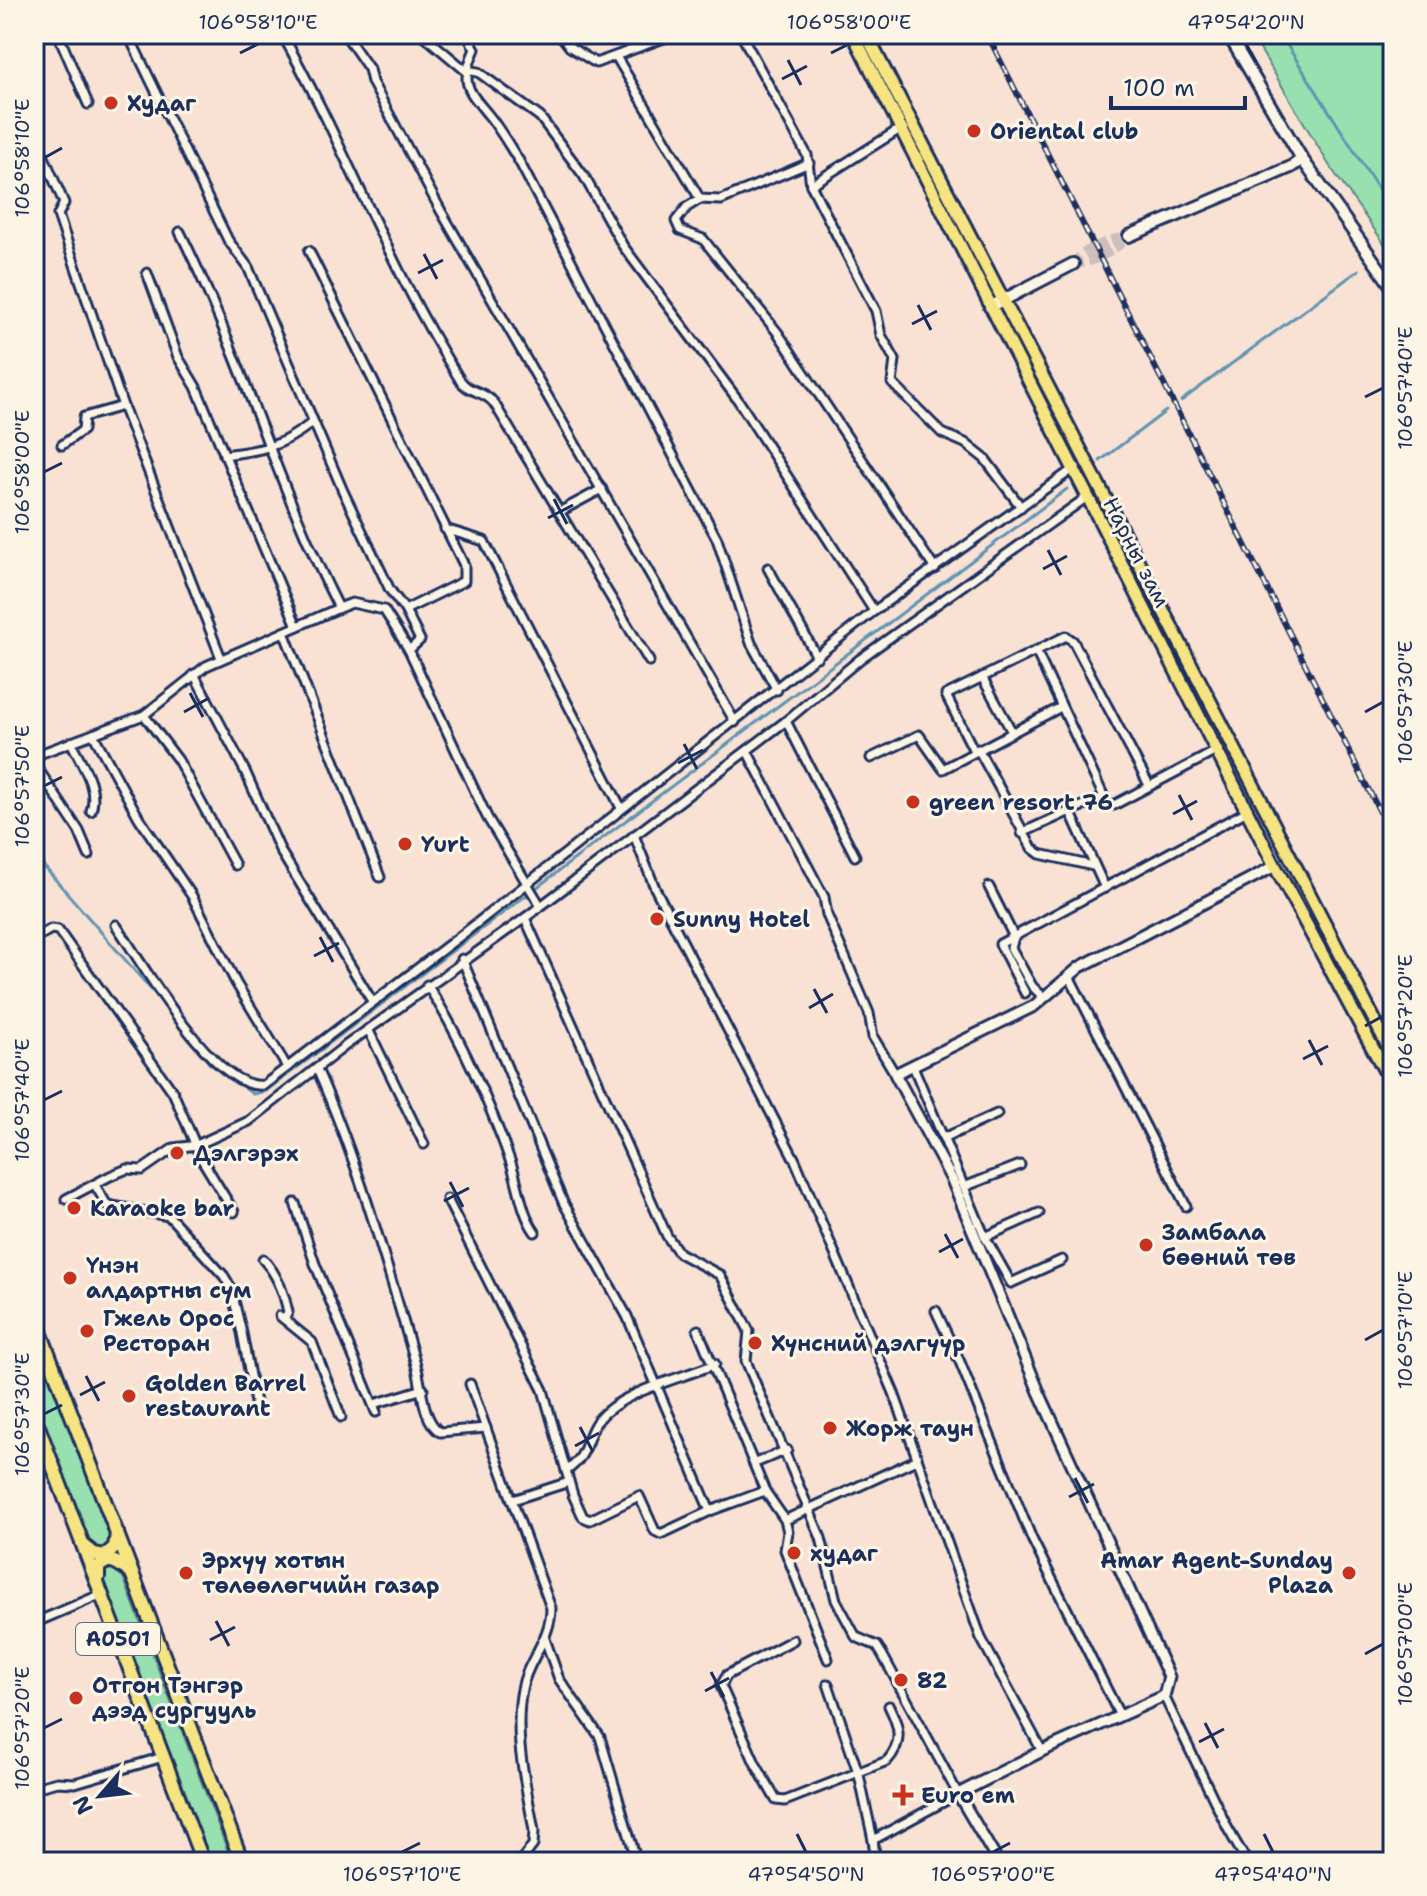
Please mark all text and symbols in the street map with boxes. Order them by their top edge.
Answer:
text: 106°58'10"E [199,9,317,35]
text: 106°58'00"E [787,9,911,35]
text: 47°54'20"N [1187,9,1305,35]
scale bar [1111,60,1245,110]
text: 100 m [1123,72,1195,104]
place label: Худаг [127,89,197,118]
marker: Худаг [102,94,120,112]
text: 106°58'10"E [9,99,35,217]
place label: Oriental club [990,117,1139,146]
marker: Oriental club [965,122,983,140]
text: 106°57'40"E [1392,326,1418,450]
text: 106°58'00"E [9,410,35,534]
street label: Нарны зам [1096,492,1177,612]
text: 106°57'30"E [1392,640,1418,764]
text: 106°57'50"E [9,725,35,847]
place label: green resort 76 [929,788,1113,817]
marker: green resort 76 [904,793,922,811]
place label: Yurt [421,830,470,859]
marker: Yurt [396,835,414,853]
place label: Sunny Hotel [673,905,810,934]
marker: Sunny Hotel [648,910,666,928]
text: 106°57'20"E [1392,954,1418,1078]
text: 106°57'40"E [9,1038,35,1162]
place label: Дэлгэрэх [193,1139,299,1168]
marker: Дэлгэрэх [168,1144,186,1162]
place label: Karaoke bar [90,1194,234,1223]
marker: Karaoke bar [65,1199,83,1217]
place label: Замбала бөөний төв [1162,1218,1296,1272]
marker: Замбала бөөний төв [1137,1236,1155,1254]
place label: Үнэн алдартны сүм [86,1251,251,1305]
marker: Үнэн алдартны сүм [61,1269,79,1287]
text: 106°57'10"E [1392,1271,1418,1389]
place label: Гжель Орос Ресторан [103,1304,235,1358]
marker: Гжель Орос Ресторан [78,1322,96,1340]
place label: Хүнсний дэлгүүр [771,1329,965,1358]
marker: Хүнсний дэлгүүр [746,1334,764,1352]
text: 106°57'30"E [9,1352,35,1476]
place label: Golden Barrel restaurant [145,1369,306,1423]
marker: Golden Barrel restaurant [120,1387,138,1405]
place label: Жорж таун [846,1414,974,1443]
marker: Жорж таун [821,1419,839,1437]
place label: худаг [810,1539,879,1568]
marker: худаг [785,1544,803,1562]
place label: Эрхүү хотын төлөөлөгчийн газар [202,1546,439,1600]
place label: Amar Agent-Sunday Plaza [1100,1546,1333,1600]
marker: Эрхүү хотын төлөөлөгчийн газар [177,1564,195,1582]
marker: Amar Agent-Sunday Plaza [1340,1564,1358,1582]
text: 106°57'00"E [1392,1582,1418,1706]
road number: A0501 [76,1623,160,1655]
text: 106°57'20"E [9,1666,35,1790]
place label: 82 [917,1666,947,1695]
place label: Отгон Тэнгэр дээд сургууль [92,1671,256,1725]
marker: 82 [892,1671,910,1689]
marker: Отгон Тэнгэр дээд сургууль [67,1689,85,1707]
north arrow [60,1756,140,1836]
place label: Euro em [921,1781,1015,1810]
marker: Euro em [892,1784,914,1806]
text: N [66,1791,100,1820]
text: 106°57'10"E [343,1861,461,1887]
text: 47°54'50"N [748,1861,865,1887]
text: 106°57'00"E [931,1861,1055,1887]
text: 47°54'40"N [1214,1861,1332,1887]

